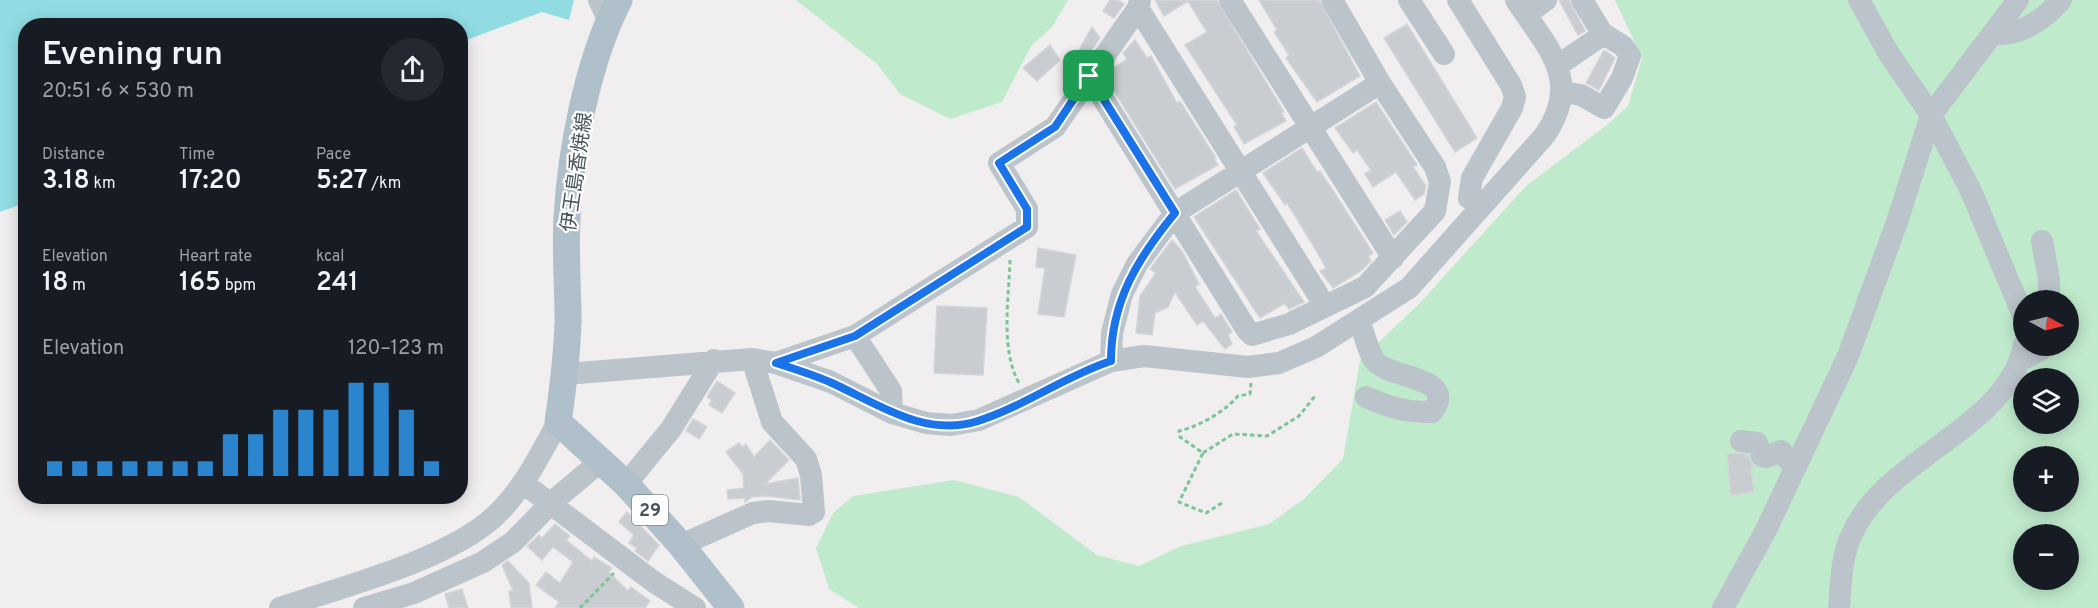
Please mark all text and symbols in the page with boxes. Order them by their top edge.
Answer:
text: Evening run [42,35,223,77]
button: share [381,38,444,101]
pin [1063,50,1114,101]
icon: arrive [1072,59,1105,92]
text: 20:51 · 6 × 530 m [42,79,194,105]
street label: 伊王島香焼線 [557,111,599,234]
text: Distance [42,145,105,165]
text: Time [179,145,215,165]
text: Pace [316,145,351,165]
text: 3.18 [42,165,90,198]
text: 17:20 [179,165,242,198]
text: 5:27 [316,165,368,198]
text: km [90,174,116,194]
text: /km [368,174,401,194]
text: Elevation [42,247,108,267]
text: Heart rate [179,247,252,267]
text: kcal [316,247,344,267]
text: 18 [42,267,68,300]
text: 165 [179,267,221,300]
text: 241 [316,267,359,300]
text: m [68,276,86,296]
text: bpm [221,276,256,296]
north arrow [2013,290,2079,356]
map controls [2013,290,2079,590]
text: Elevation [42,336,124,362]
text: 120–123 m [348,336,444,362]
button: layers [2013,368,2079,434]
button: + [2013,446,2079,512]
road number: 29 [632,495,668,525]
button: − [2013,524,2079,590]

